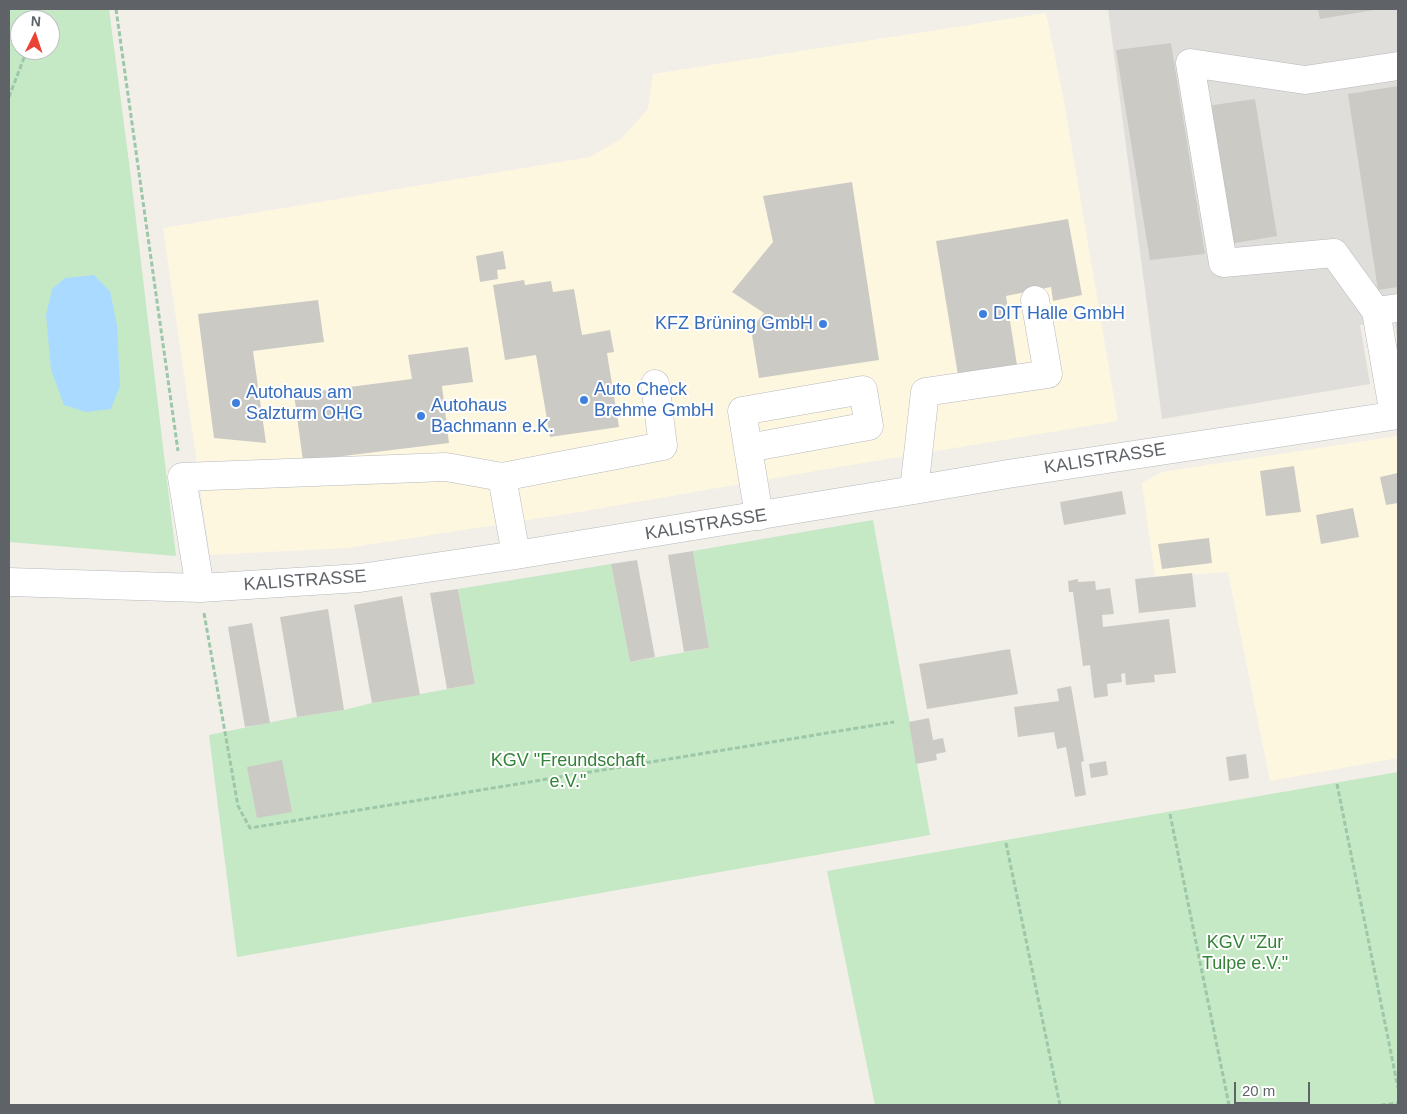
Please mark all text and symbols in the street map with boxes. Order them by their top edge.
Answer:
north arrow [10,10,60,60]
text: N [30,13,42,29]
place label: DIT Halle GmbH [993,303,1125,325]
marker: DIT Halle GmbH [977,308,989,320]
place label: KFZ Brüning GmbH [655,313,813,335]
marker: KFZ Brüning GmbH [817,318,829,330]
place label: Auto Check Brehme GmbH [594,379,714,422]
place label: Autohaus am Salzturm OHG [246,382,363,424]
marker: Auto Check Brehme GmbH [578,394,590,406]
place label: Autohaus Bachmann e.K. [431,395,554,438]
marker: Autohaus am Salzturm OHG [230,397,242,409]
marker: Autohaus Bachmann e.K. [415,410,427,422]
street label: KALISTRASSE [1043,439,1167,479]
street label: KALISTRASSE [644,505,768,545]
street label: KALISTRASSE [243,566,367,596]
park label: KGV "Freundschaft e.V." [491,750,645,792]
park label: KGV "Zur Tulpe e.V." [1202,932,1288,974]
scale bar [1237,1072,1313,1104]
text: 20 m [1242,1082,1275,1099]

